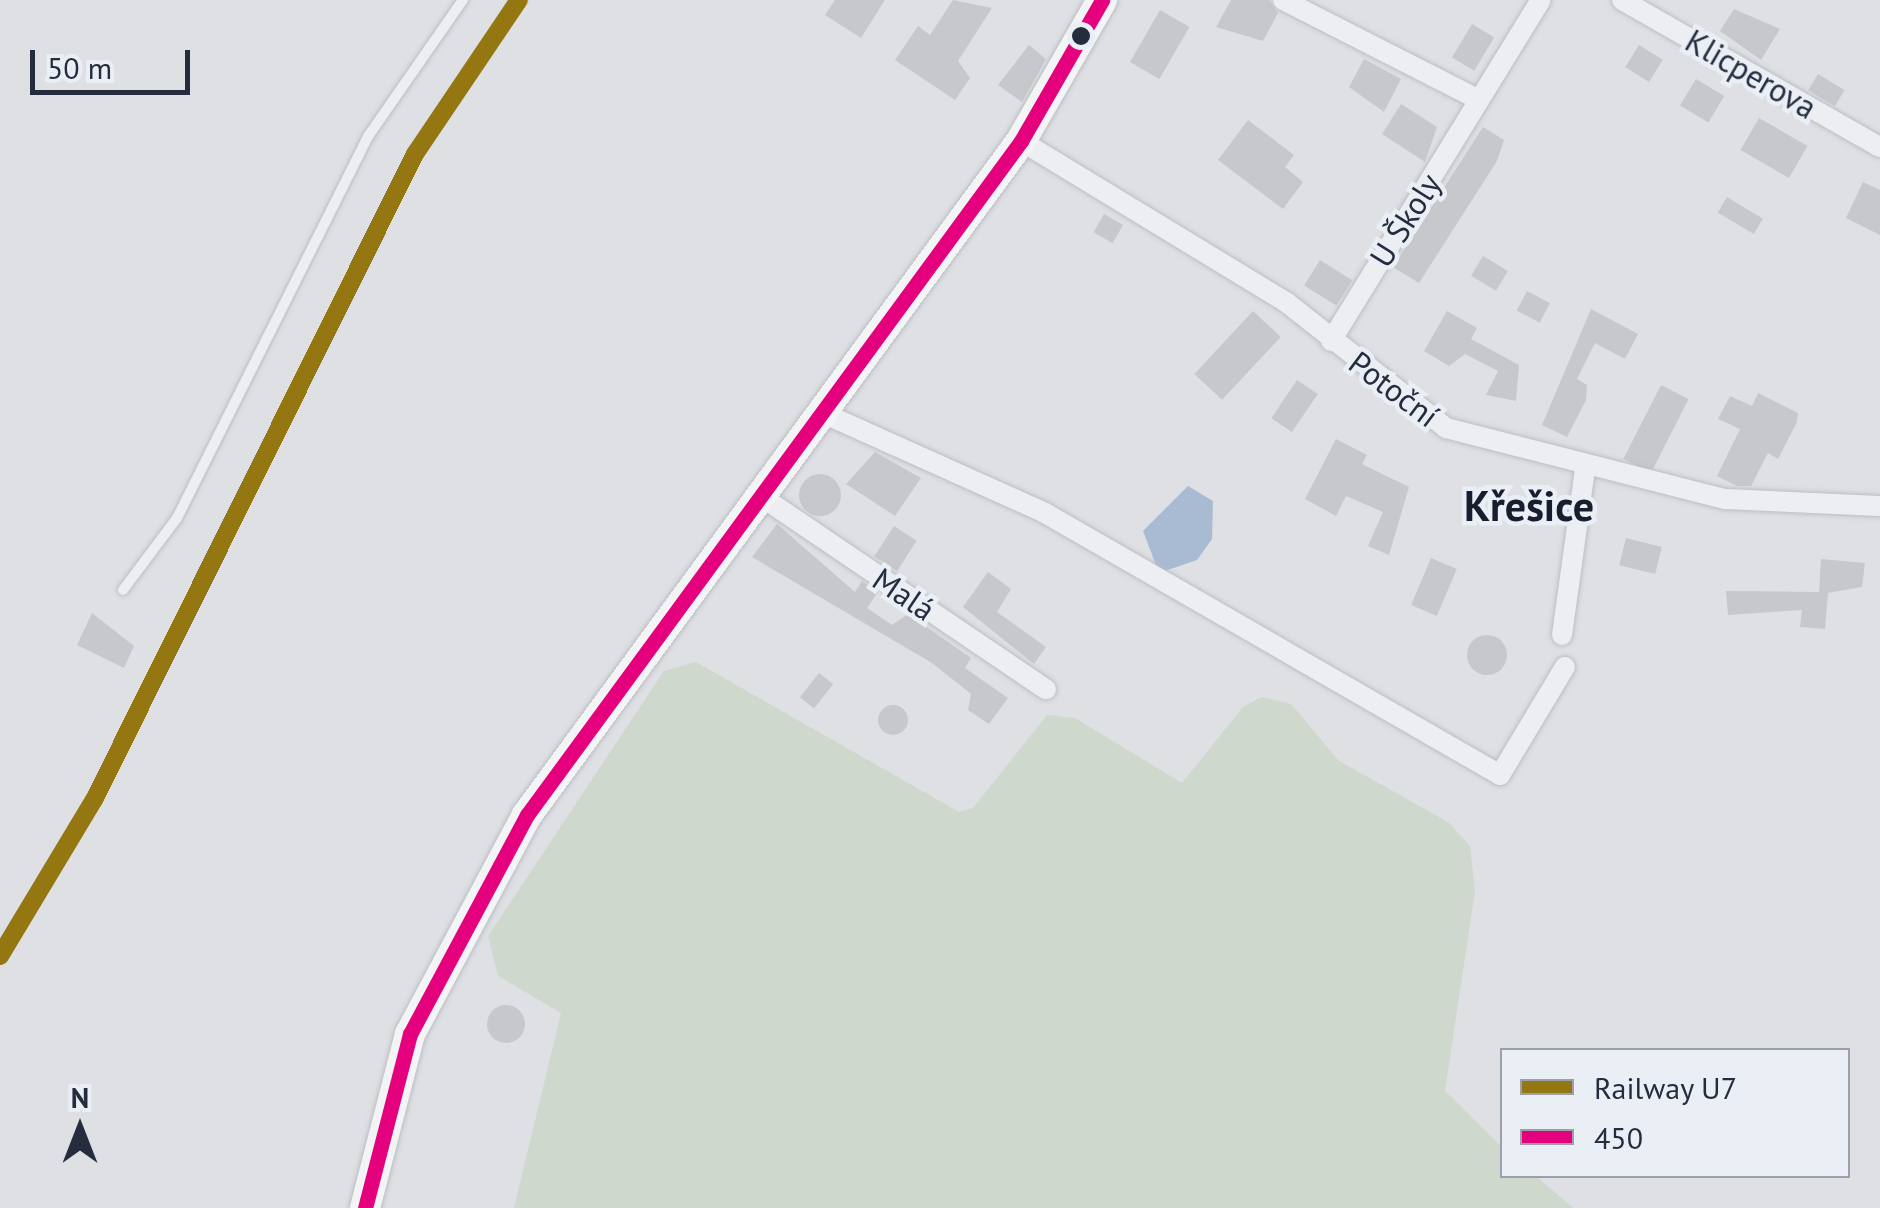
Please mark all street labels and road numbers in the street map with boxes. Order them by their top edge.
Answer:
street label: Klicperova [1679,21,1823,127]
street label: U Školy [1361,166,1449,274]
street label: Potoční [1342,343,1446,435]
street label: Malá [866,560,942,628]

